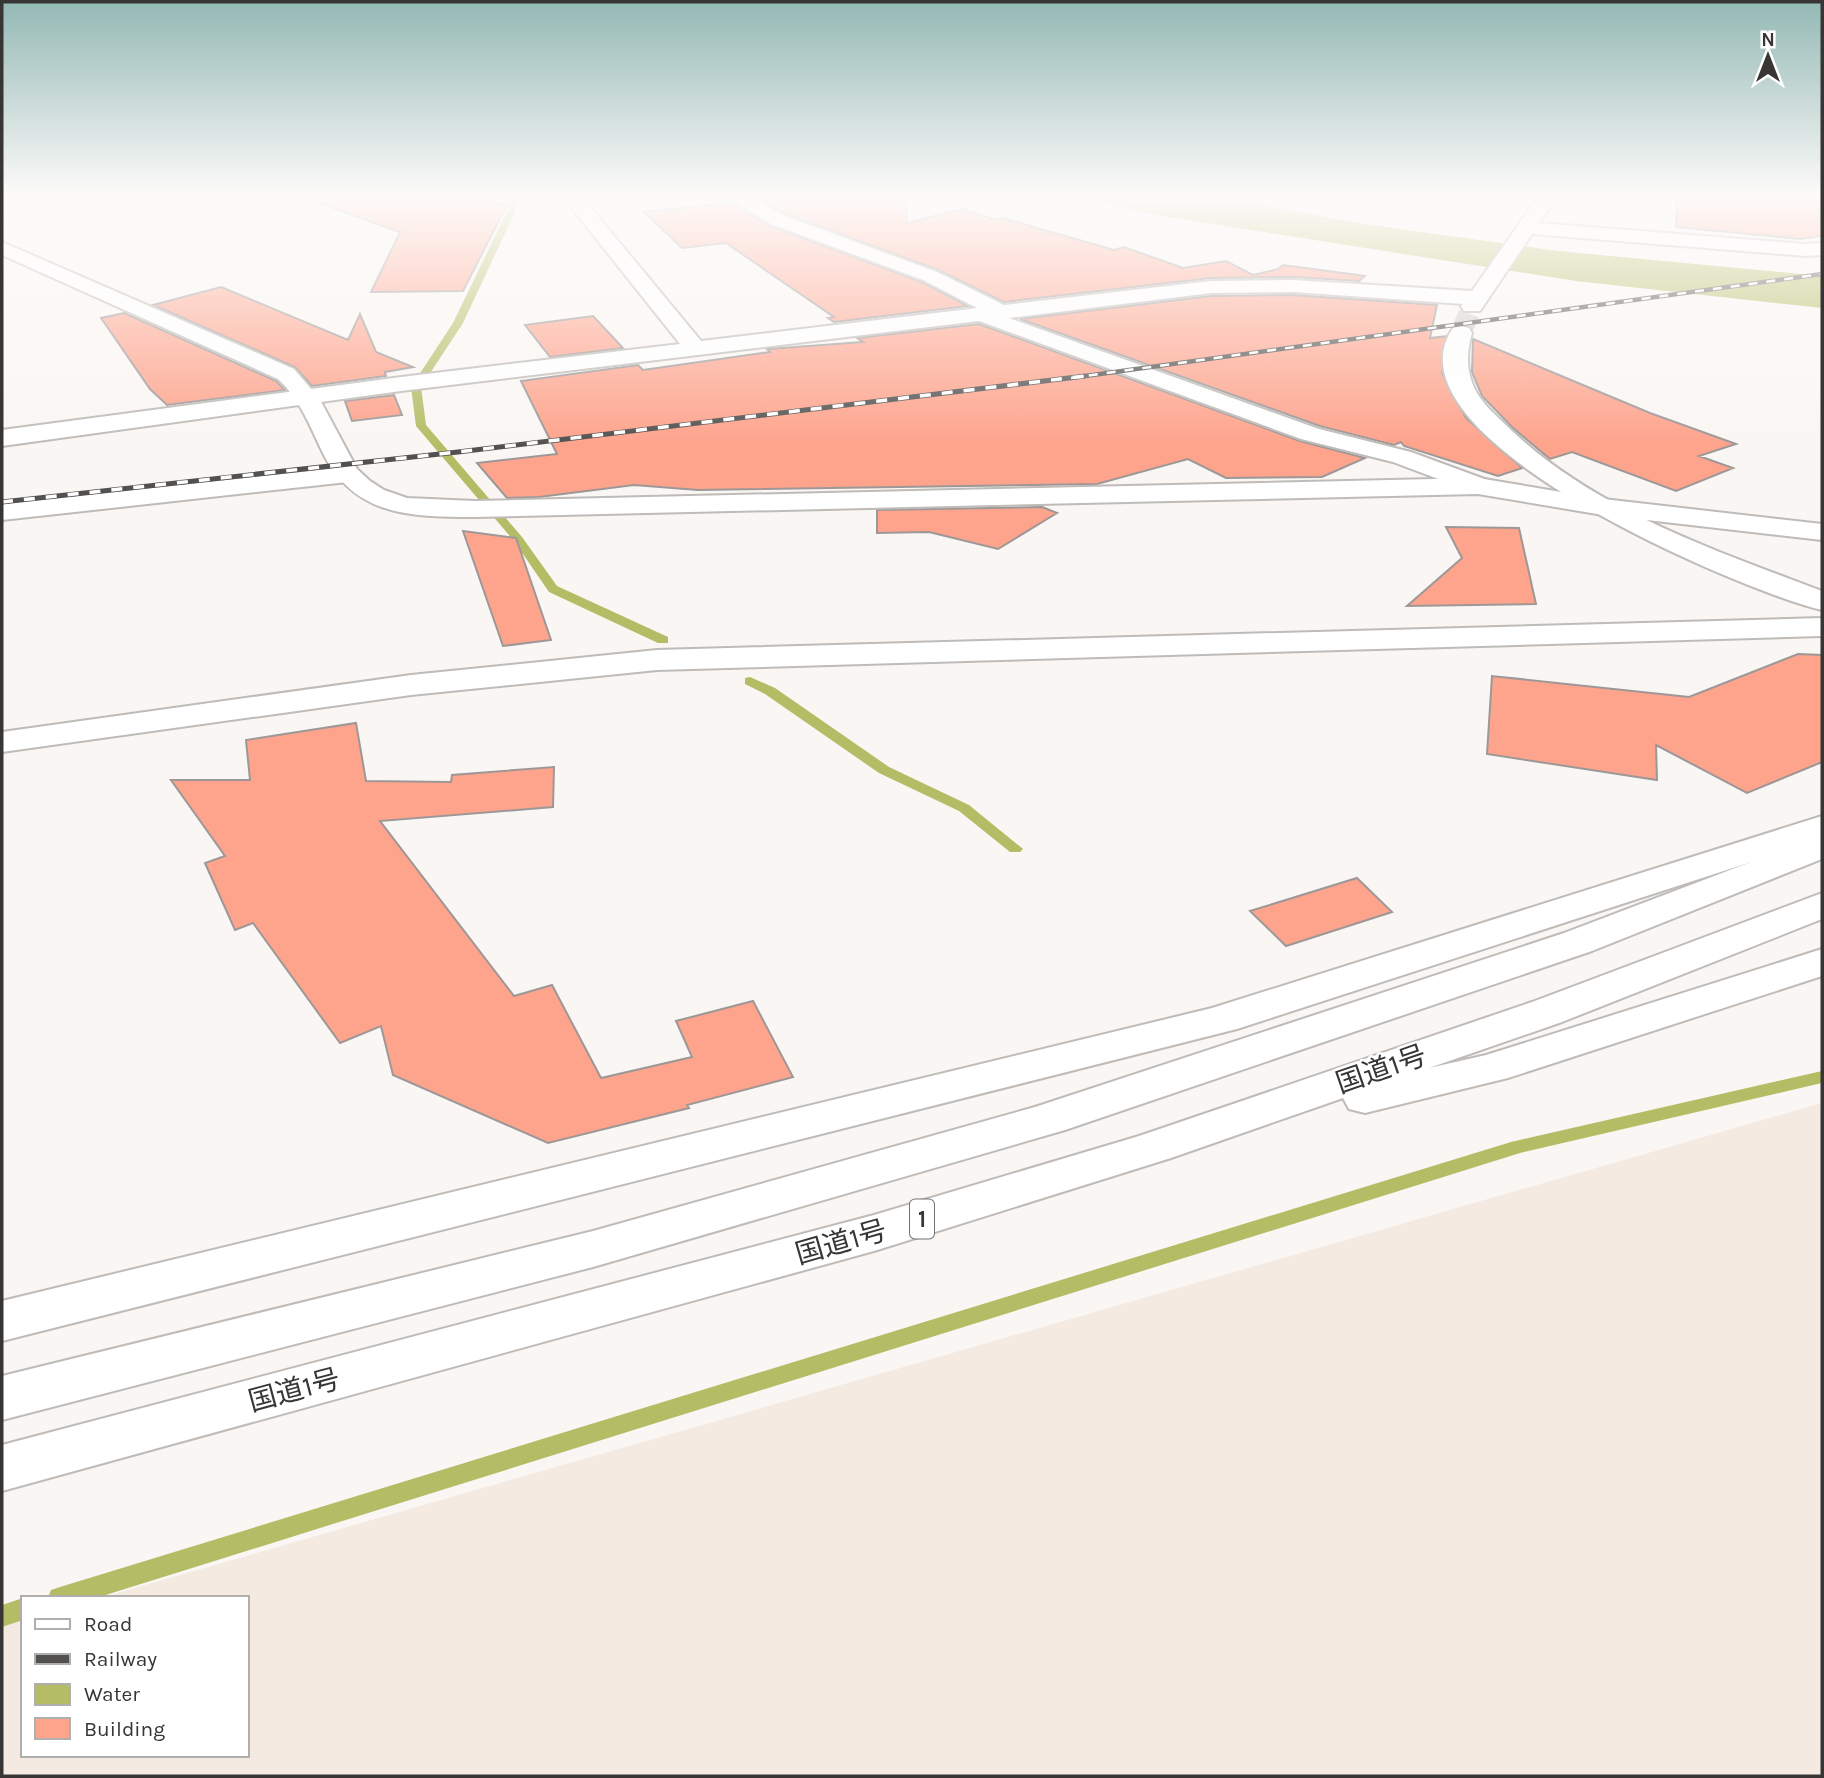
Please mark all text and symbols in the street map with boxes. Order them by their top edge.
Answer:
north arrow [1733,21,1803,91]
text: N [1761,29,1775,51]
street label: 国道1号 [1332,1038,1430,1100]
road number: 1 [910,1200,934,1238]
street label: 国道1号 [792,1213,890,1271]
street label: 国道1号 [245,1362,343,1418]
legend [21,1596,248,1757]
text: Road [84,1612,132,1636]
text: Railway [84,1647,157,1671]
text: Water [84,1682,140,1706]
text: Building [84,1717,165,1741]

